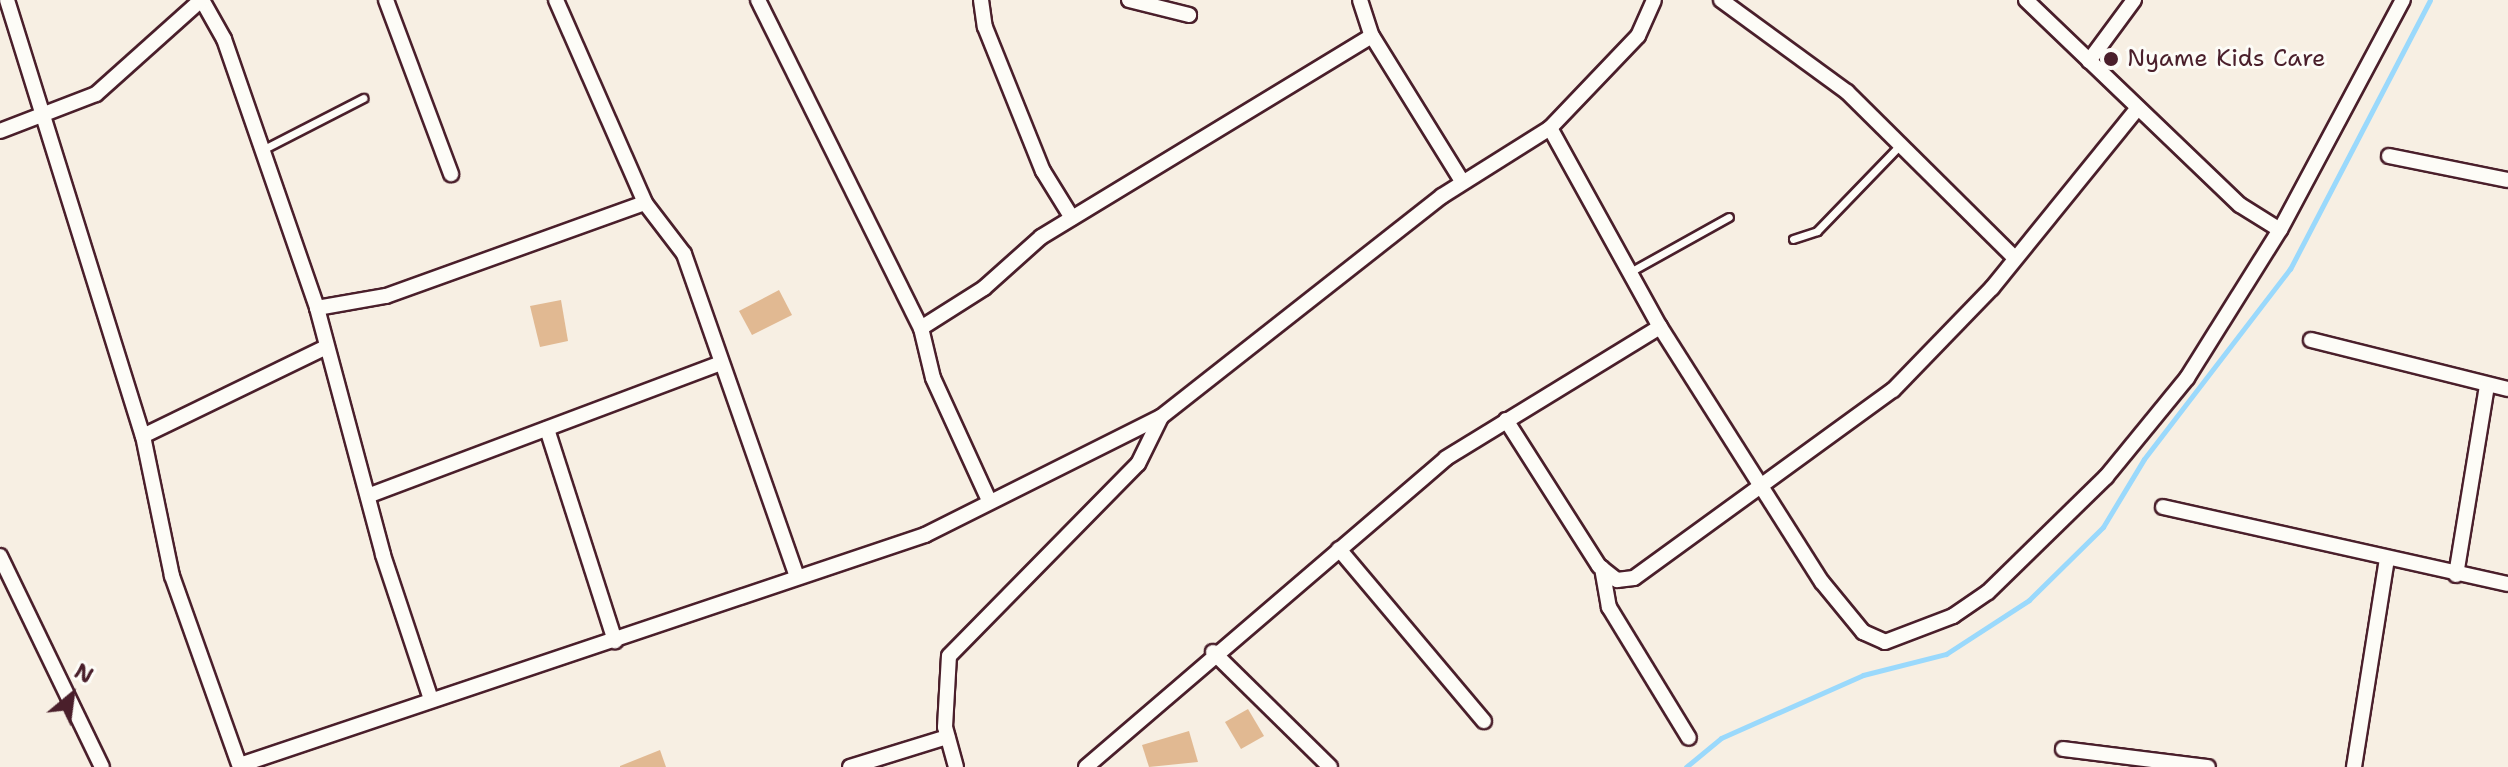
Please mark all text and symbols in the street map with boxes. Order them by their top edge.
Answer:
place label: Nyame Kids Care [2127,45,2326,73]
marker: Nyame Kids Care [2102,50,2120,68]
north arrow [32,655,112,735]
text: N [69,657,99,690]

